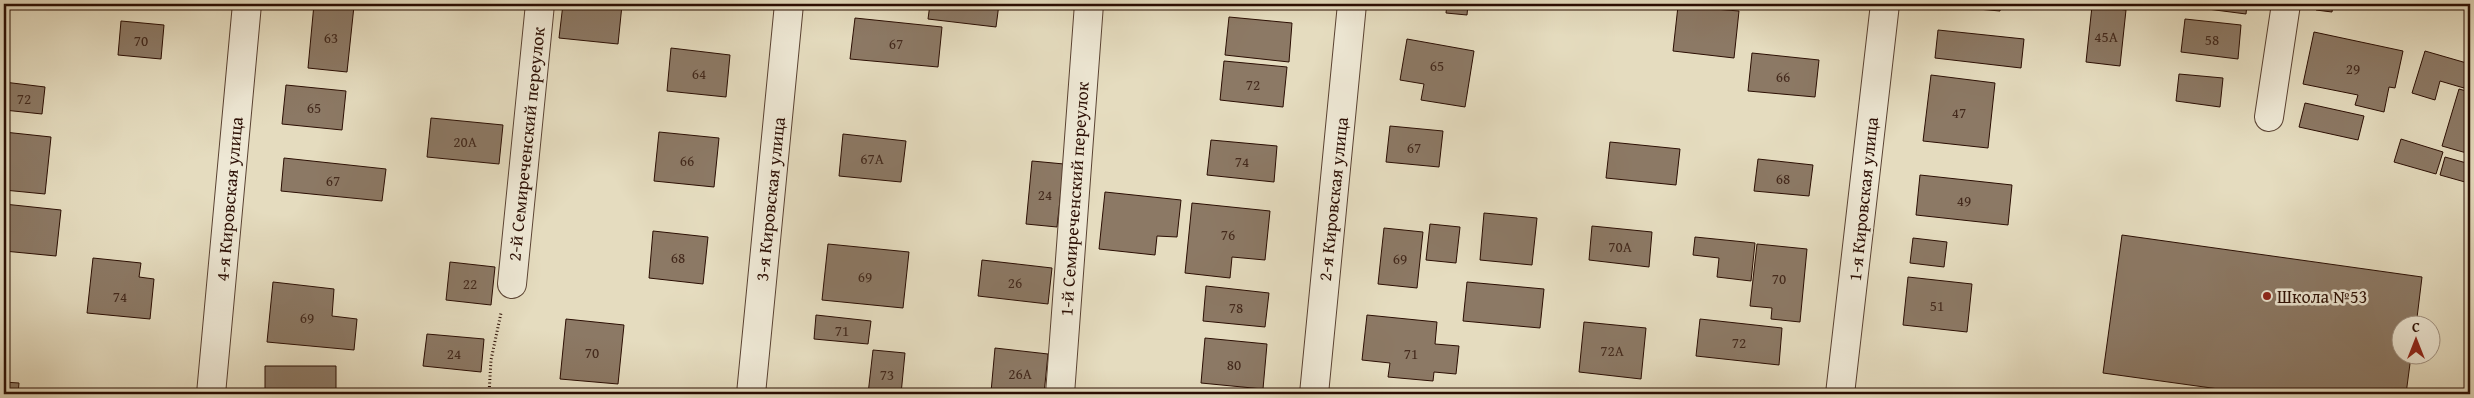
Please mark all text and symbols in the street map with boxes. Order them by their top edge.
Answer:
street label: 2-й Семиреченский переулок [500,25,552,262]
house number: 45А [2094,26,2118,47]
house number: 63 [324,27,338,48]
house number: 58 [2205,29,2219,50]
house number: 70 [134,30,148,51]
house number: 67 [889,33,903,54]
house number: 65 [1430,55,1444,76]
house number: 29 [2346,58,2360,79]
house number: 64 [692,63,706,84]
house number: 66 [1776,66,1790,87]
house number: 72 [1246,74,1260,95]
street label: 1-й Семиреченский переулок [1052,80,1096,317]
house number: 72 [17,88,31,109]
house number: 65 [307,97,321,118]
house number: 47 [1952,102,1966,123]
street label: 4-я Кировская улица [208,115,250,282]
street label: 3-я Кировская улица [748,115,792,282]
street label: 2-я Кировская улица [1311,115,1355,282]
street label: 1-я Кировская улица [1841,115,1885,282]
house number: 20А [453,131,477,152]
house number: 67 [1407,137,1421,158]
house number: 67А [860,148,884,169]
house number: 66 [680,150,694,171]
house number: 74 [1235,151,1249,172]
house number: 68 [1776,168,1790,189]
house number: 67 [326,170,340,191]
house number: 24 [1038,184,1052,205]
house number: 49 [1957,190,1971,211]
house number: 76 [1221,224,1235,245]
house number: 70А [1608,236,1632,257]
house number: 68 [671,247,685,268]
house number: 69 [1393,248,1407,269]
house number: 69 [858,266,872,287]
house number: 70 [1772,268,1786,289]
house number: 26 [1008,272,1022,293]
house number: 22 [463,273,477,294]
place label: Школа №53 [2277,283,2367,310]
house number: 74 [113,286,127,307]
marker: Школа №53 [2261,290,2273,302]
house number: 51 [1930,295,1944,316]
house number: 78 [1229,297,1243,318]
house number: 69 [300,307,314,328]
north arrow [2392,316,2442,366]
text: С [2412,317,2420,337]
house number: 71 [835,320,849,341]
house number: 72 [1732,332,1746,353]
house number: 72А [1600,340,1624,361]
house number: 70 [585,342,599,363]
house number: 24 [447,343,461,364]
house number: 71 [1404,343,1418,364]
house number: 80 [1227,354,1241,375]
house number: 26А [1008,363,1032,384]
house number: 73 [880,364,894,385]

